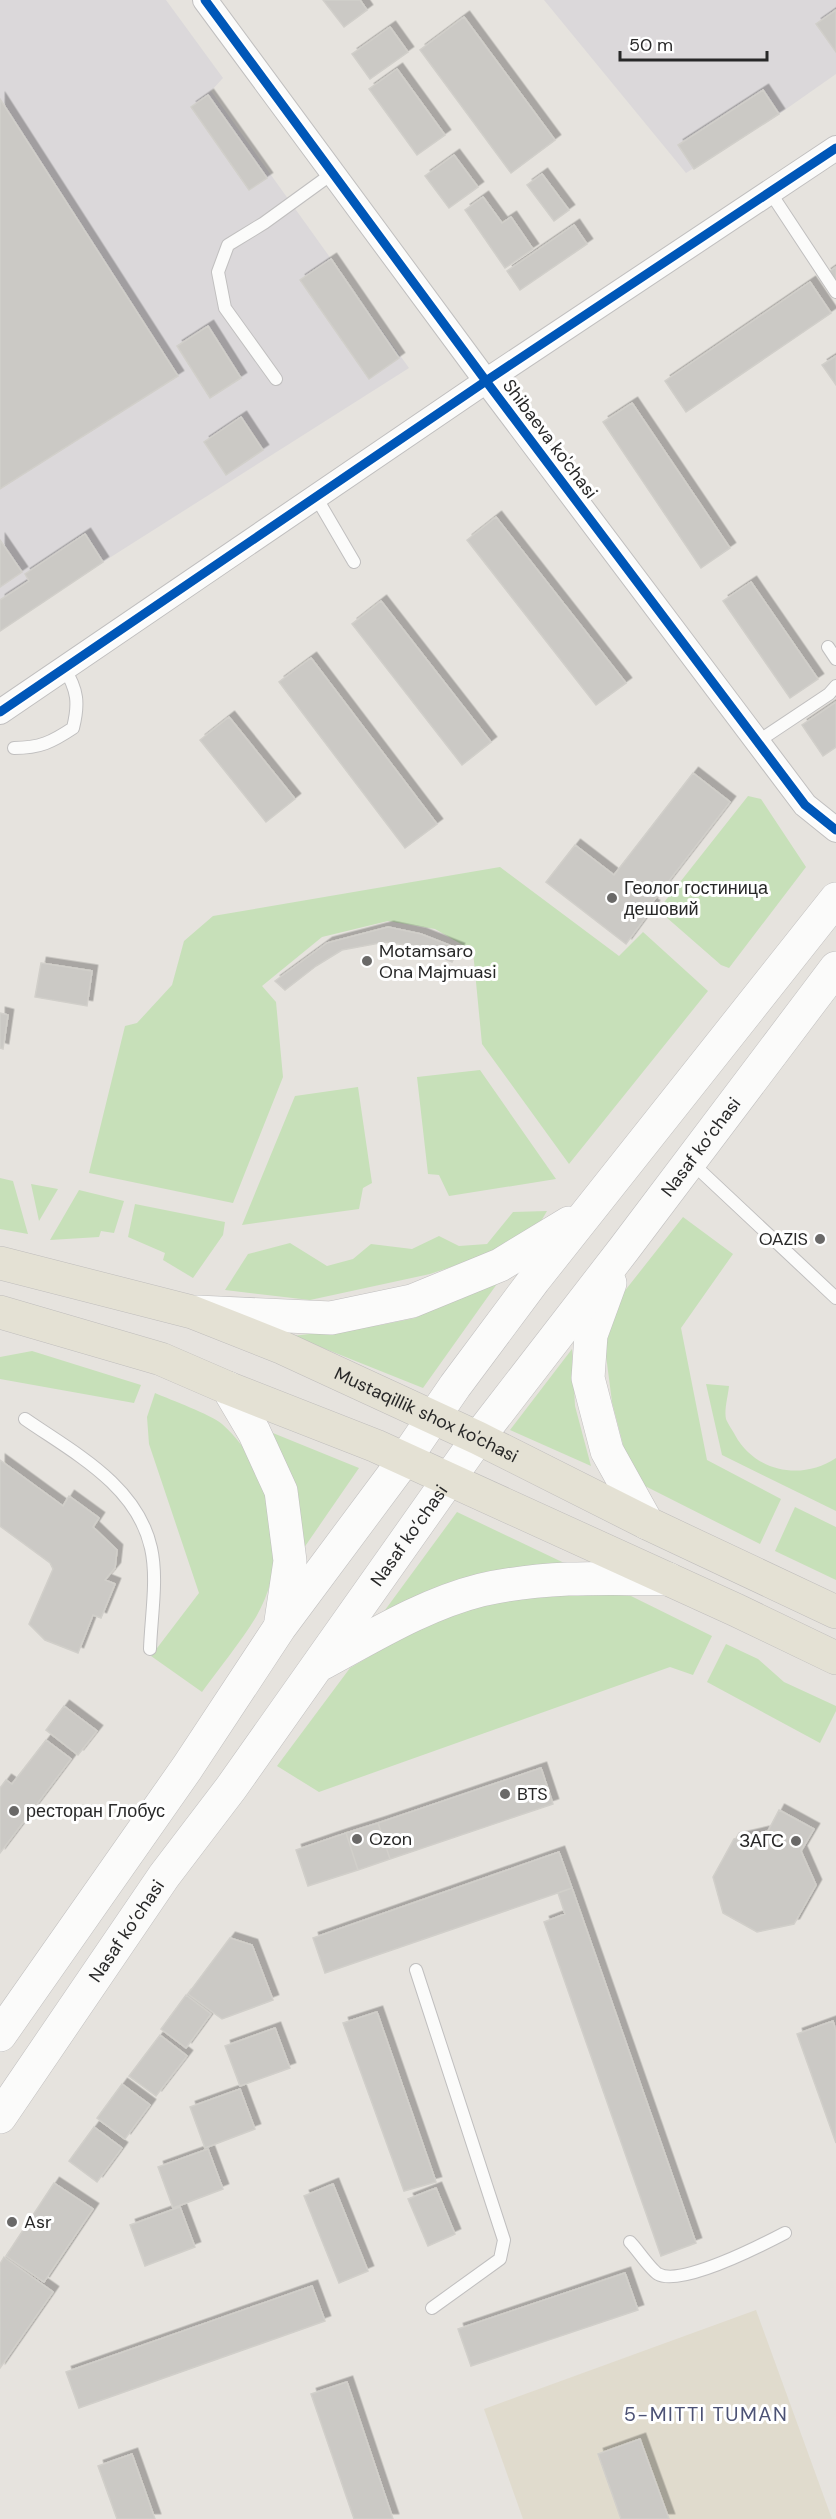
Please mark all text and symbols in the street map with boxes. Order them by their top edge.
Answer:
scale bar [620,24,767,62]
text: 50 m [629,33,673,57]
street label: Shibaeva ko'chasi [497,374,603,504]
place label: Геолог гостиница дешовий [624,876,769,921]
marker: Геолог гостиница дешовий [605,891,619,905]
place label: Motamsaro Ona Majmuasi [379,939,497,984]
marker: Motamsaro Ona Majmuasi [360,954,374,968]
street label: Nasaf ko‘chasi [656,1092,746,1202]
place label: OAZIS [759,1227,808,1251]
marker: OAZIS [813,1232,827,1246]
street label: Mustaqillik shox ko'chasi [330,1361,522,1468]
street label: Nasaf ko‘chasi [365,1480,453,1591]
place label: BTS [517,1782,548,1806]
marker: BTS [498,1787,512,1801]
place label: ресторан Глобус [26,1799,165,1823]
marker: ресторан Глобус [7,1804,21,1818]
place label: Ozon [369,1827,412,1851]
place label: ЗАГС [739,1829,784,1853]
marker: Ozon [350,1832,364,1846]
marker: ЗАГС [789,1834,803,1848]
street label: Nasaf ko‘chasi [83,1875,170,1987]
place label: Asr [24,2210,52,2234]
marker: Asr [5,2215,19,2229]
district label: 5-MITTI TUMAN [624,2401,788,2427]

